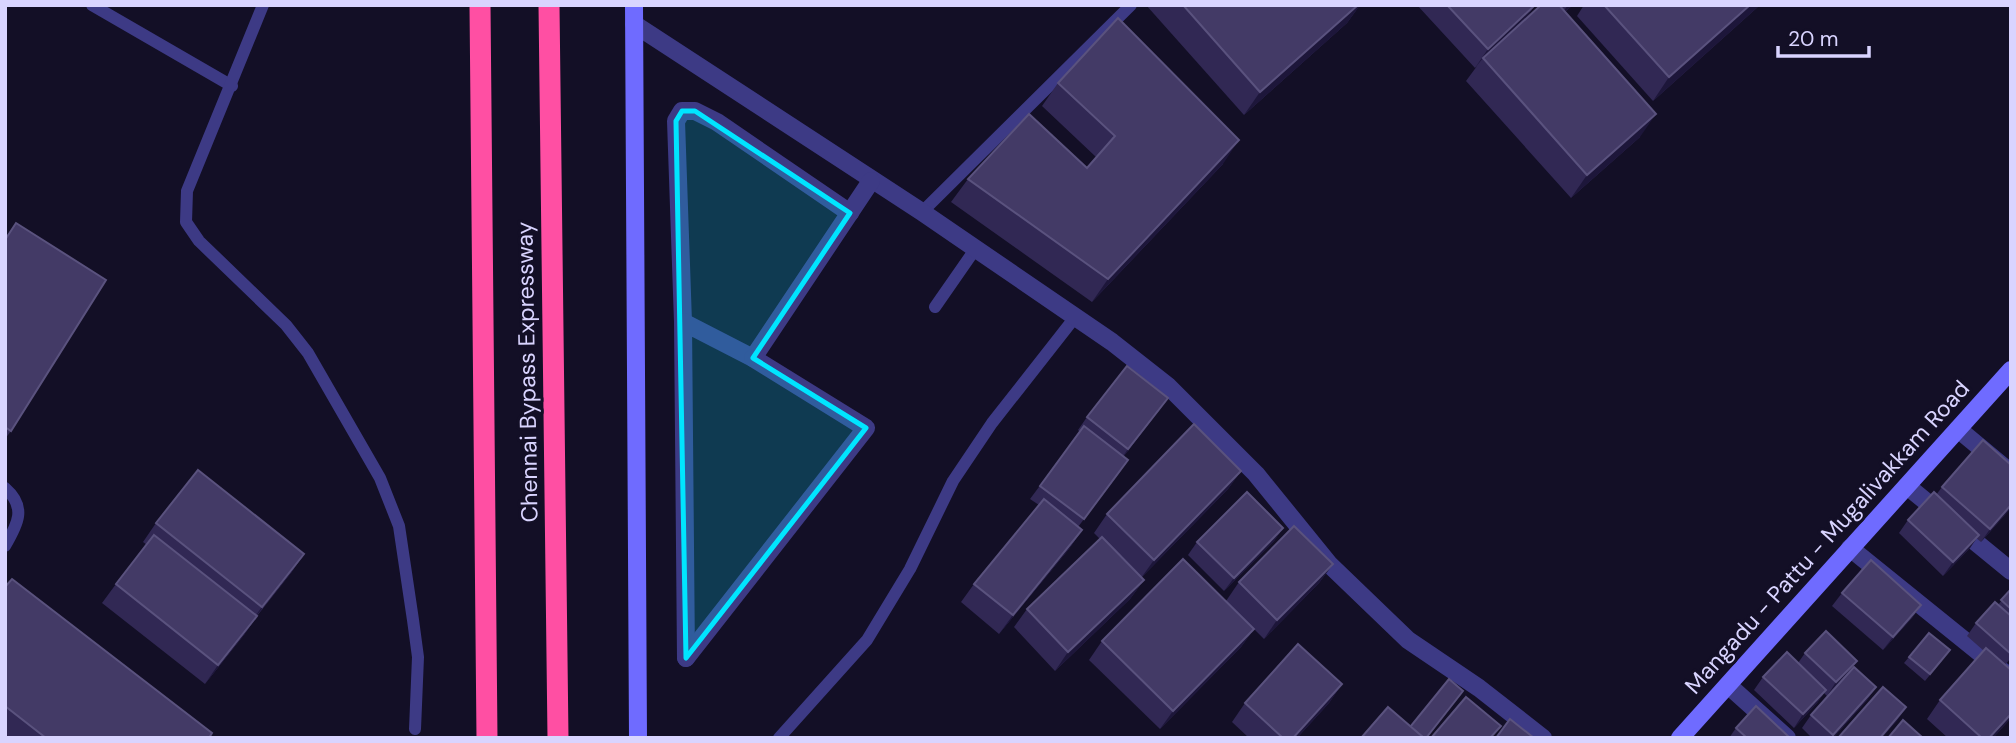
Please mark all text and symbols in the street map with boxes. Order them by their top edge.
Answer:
scale bar [1778,14,1869,58]
text: 20 m [1788,25,1839,53]
street label: Chennai Bypass Expressway [509,221,545,523]
street label: Mangadu - Pattu - Mugalivakkam Road [1678,374,1976,700]

